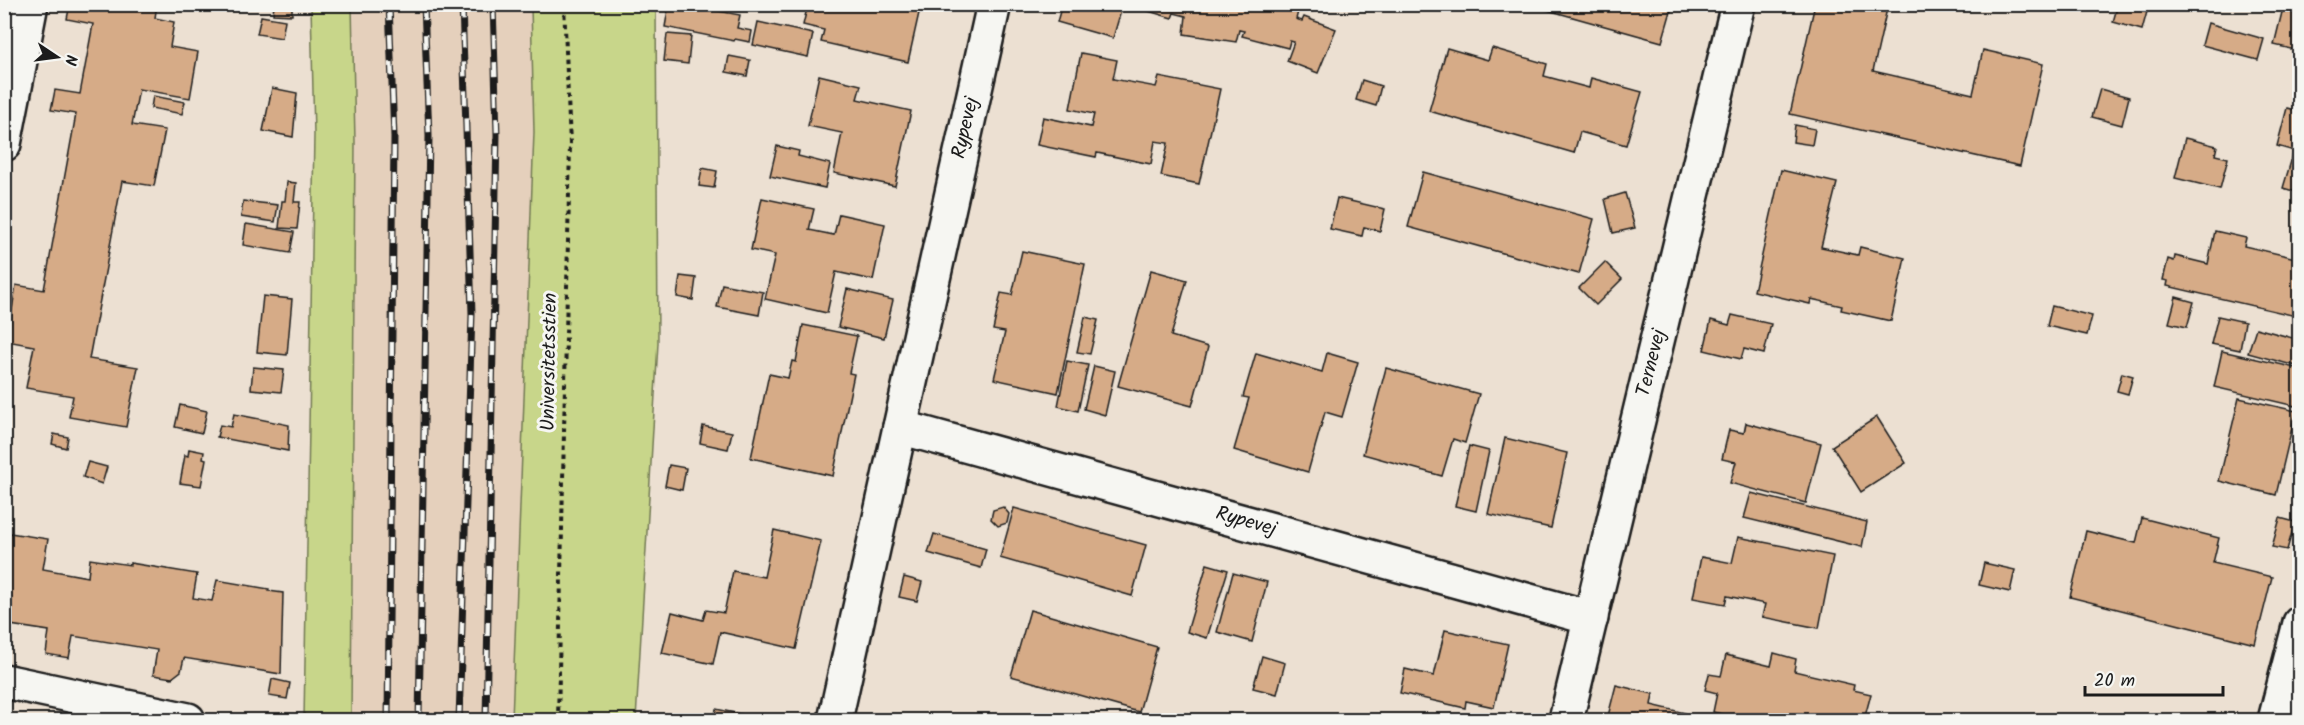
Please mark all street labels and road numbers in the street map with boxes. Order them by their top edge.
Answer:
street label: Rypevej [943,93,989,162]
street label: Universitetsstien [533,293,567,431]
street label: Ternevej [1628,325,1676,400]
street label: Rypevej [1212,498,1281,546]

